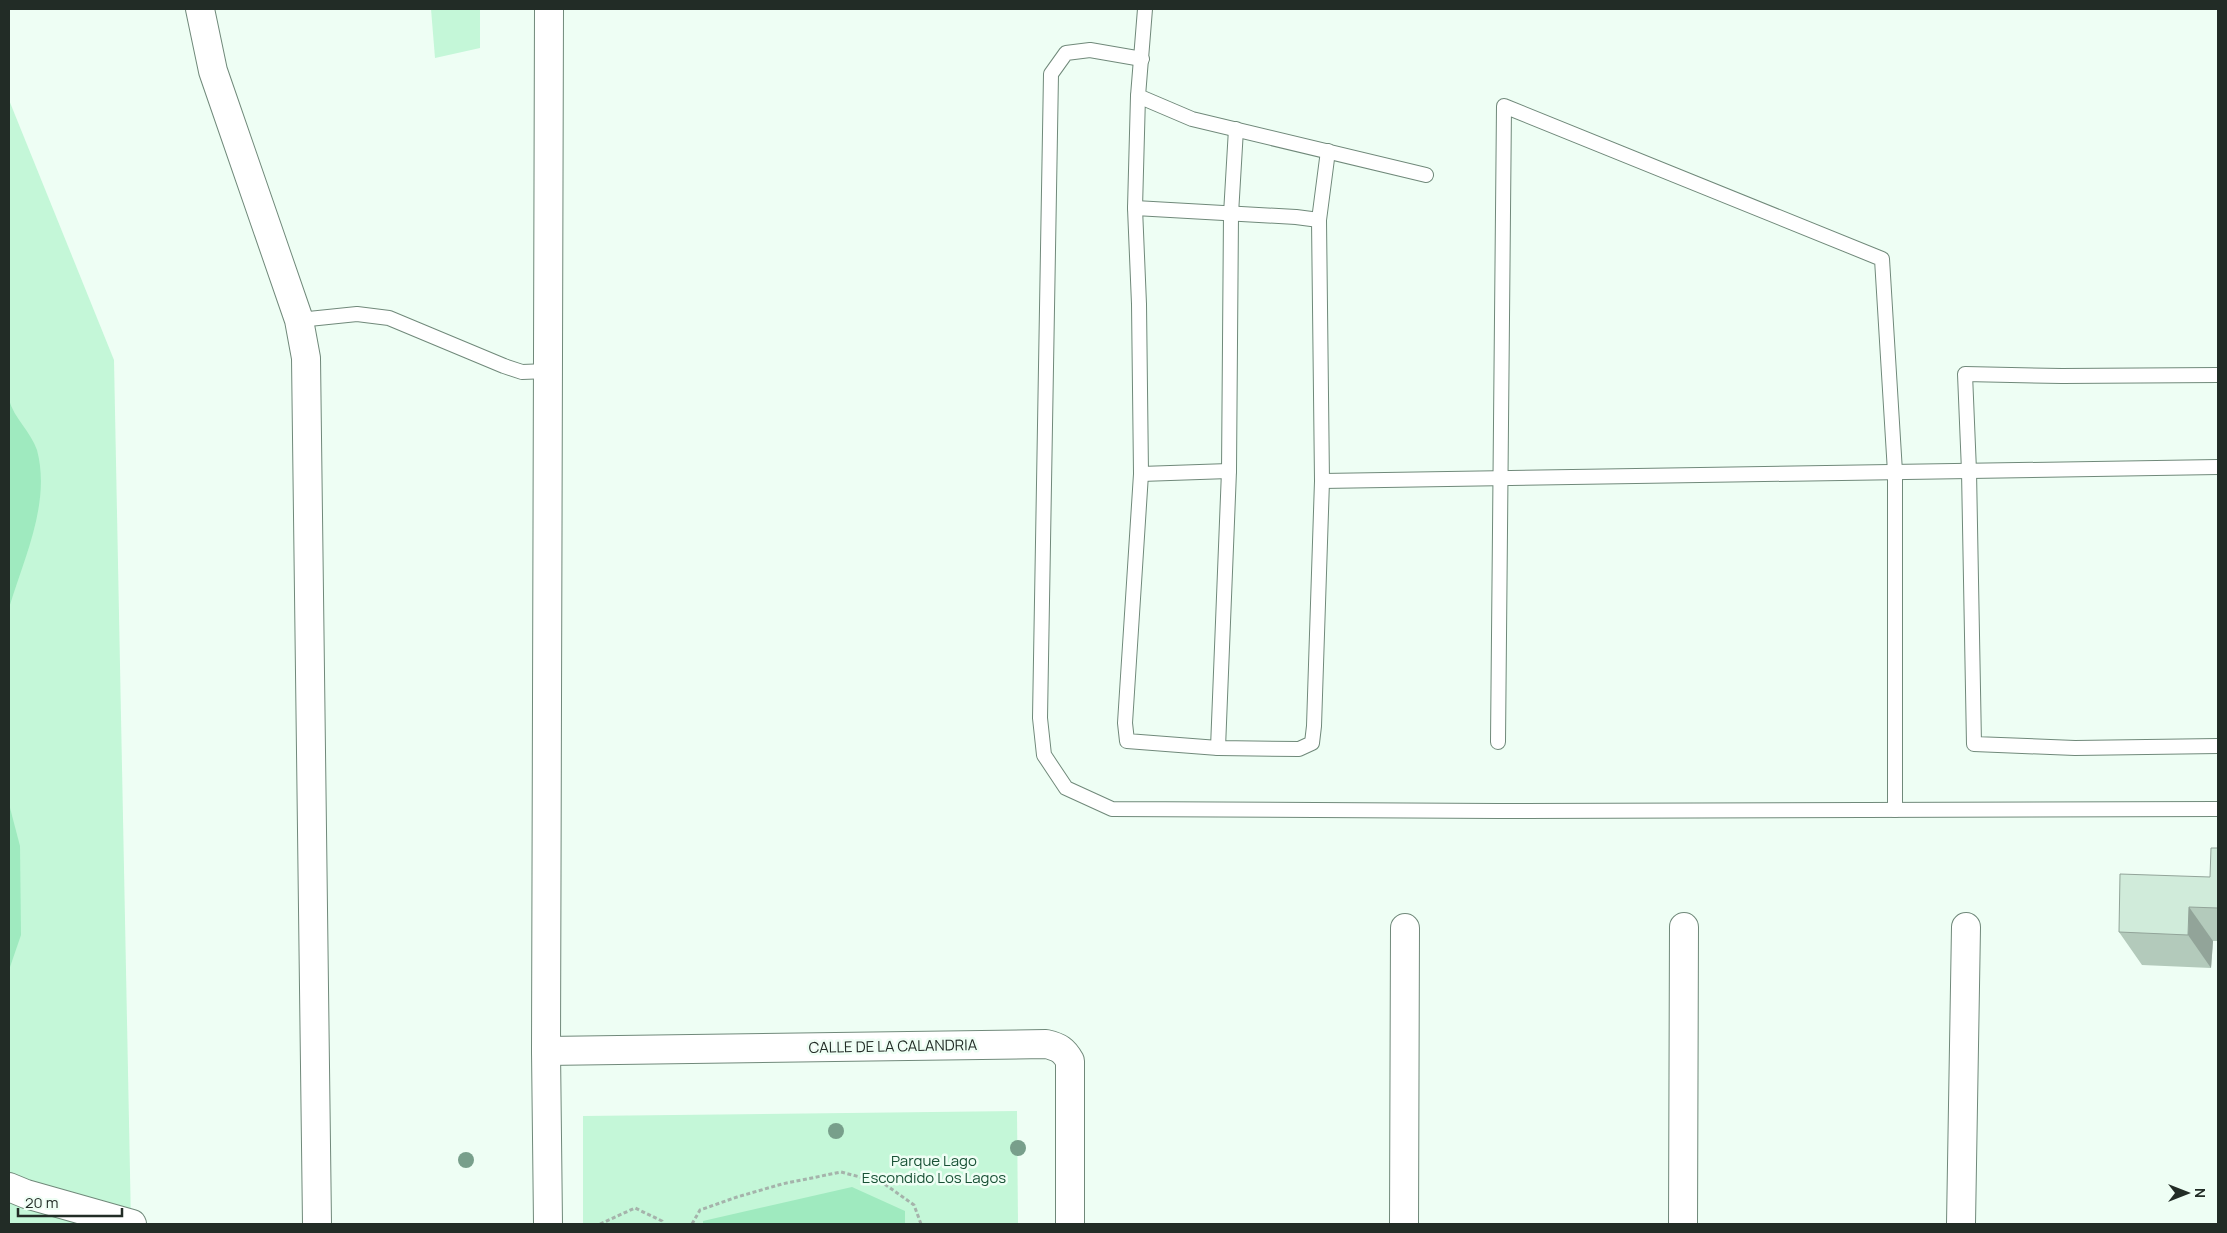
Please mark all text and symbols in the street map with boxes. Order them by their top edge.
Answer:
street label: CALLE DE LA CALANDRIA [809,1034,978,1058]
park label: Parque Lago Escondido Los Lagos [862,1150,1006,1188]
north arrow [2162,1168,2212,1218]
scale bar [18,1186,121,1218]
text: N [2191,1188,2210,1198]
text: 20 m [25,1192,58,1213]

